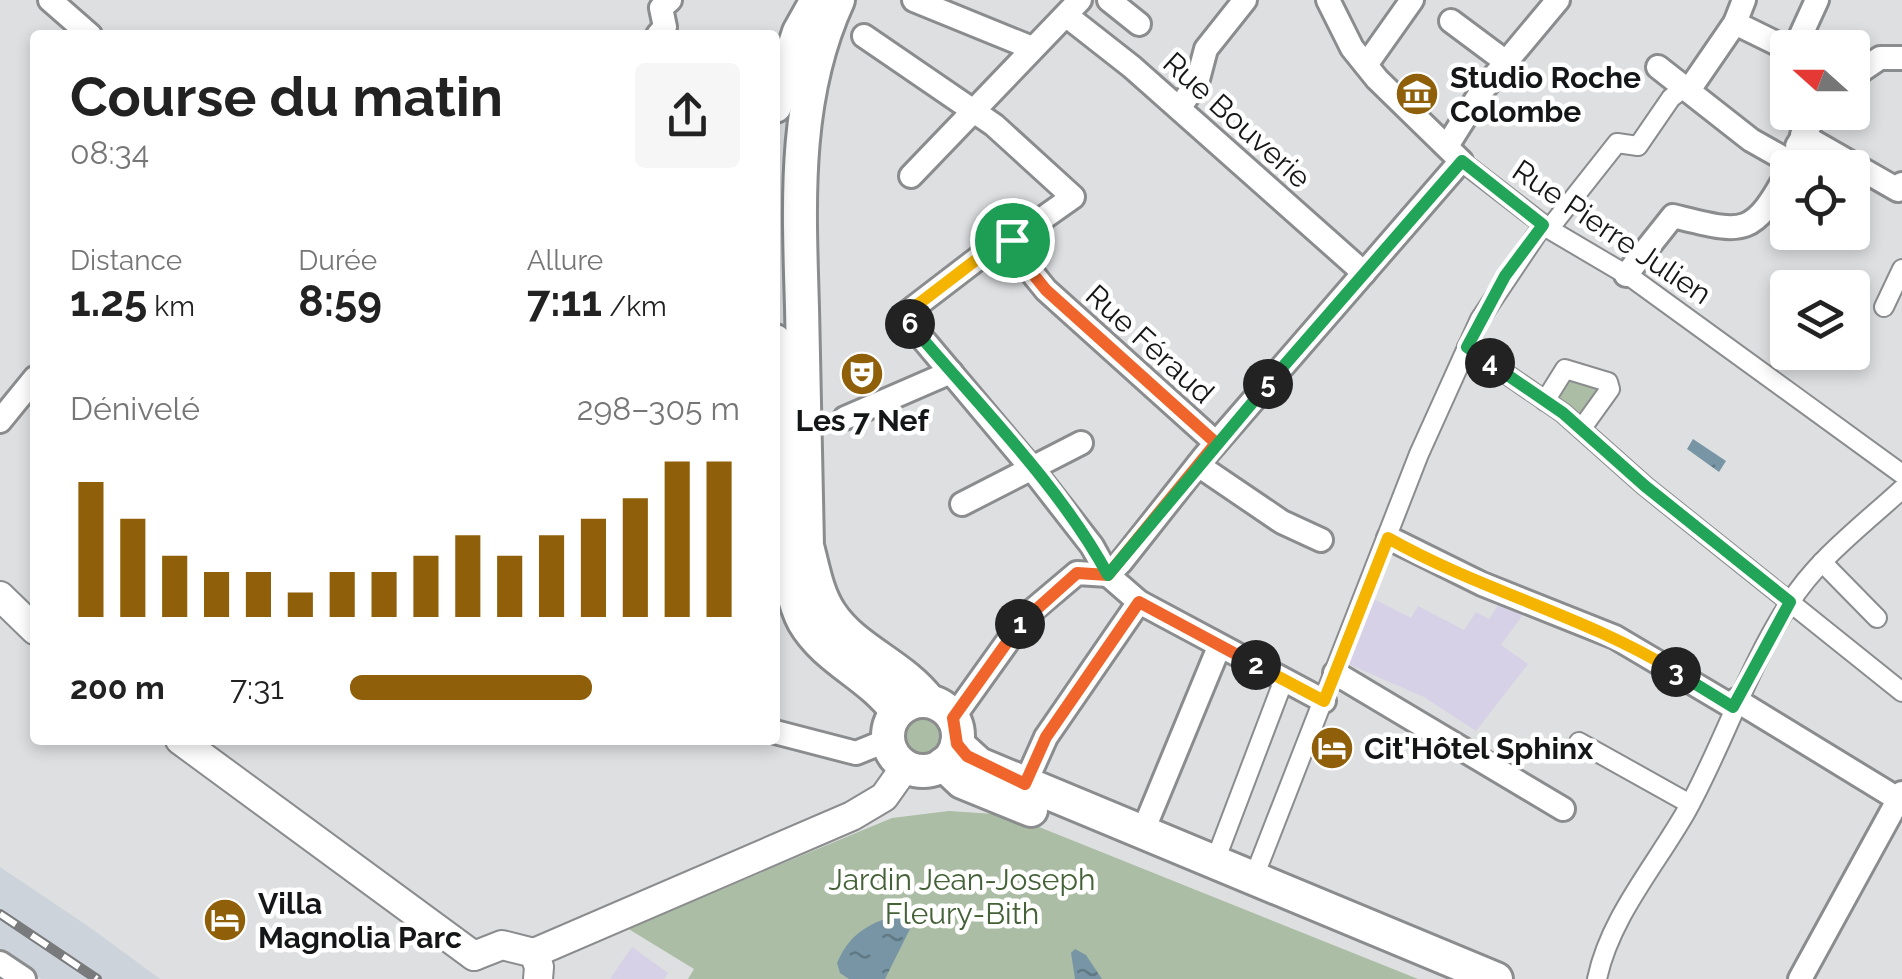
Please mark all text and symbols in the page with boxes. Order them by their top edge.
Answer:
north arrow [1770,30,1870,130]
map controls [1770,30,1870,370]
street label: Rue Bouverie [1156,45,1318,195]
place label: Studio Roche Colombe [1450,60,1641,129]
button: share [635,63,740,168]
text: Course du matin [70,64,503,129]
museum icon: Studio Roche Colombe [1394,71,1440,117]
text: 08:34 [70,134,149,171]
button: locate [1770,150,1870,250]
street label: Rue Pierre Julien [1506,153,1718,311]
pin [970,198,1055,283]
icon: arrive [985,213,1040,268]
text: Distance [70,244,182,277]
text: Durée [298,244,377,277]
text: Allure [527,244,603,277]
button: layers [1770,270,1870,370]
text: 1.25 [70,277,147,326]
text: 8:59 [298,277,382,326]
text: 7:11 [527,277,602,326]
street label: Rue Féraud [1079,277,1221,411]
text: km [147,290,195,323]
text: /km [602,290,667,323]
pin: 6 [885,299,935,349]
text: 6 [902,307,919,340]
pin: 4 [1465,338,1515,388]
text: 4 [1482,346,1498,379]
theatre icon: Les 7 Nef [839,351,885,397]
pin: 5 [1243,359,1293,409]
text: 5 [1260,367,1276,400]
text: Dénivelé [70,390,200,427]
text: 298–305 m [577,390,740,427]
place label: Les 7 Nef [795,403,929,438]
pin: 1 [995,599,1045,649]
text: 1 [1013,607,1027,640]
pin: 2 [1231,640,1281,690]
pin: 3 [1651,647,1701,697]
text: 2 [1248,648,1264,681]
text: 3 [1668,655,1684,688]
text: 200 m [70,669,165,706]
text: 7:31 [230,669,284,706]
hotel icon: Cit'Hôtel Sphinx [1309,725,1355,771]
place label: Cit'Hôtel Sphinx [1364,731,1593,766]
park label: Jardin Jean-Joseph Fleury-Bith [829,862,1095,931]
place label: Villa Magnolia Parc [258,886,462,955]
hotel icon: Villa Magnolia Parc [202,897,248,943]

